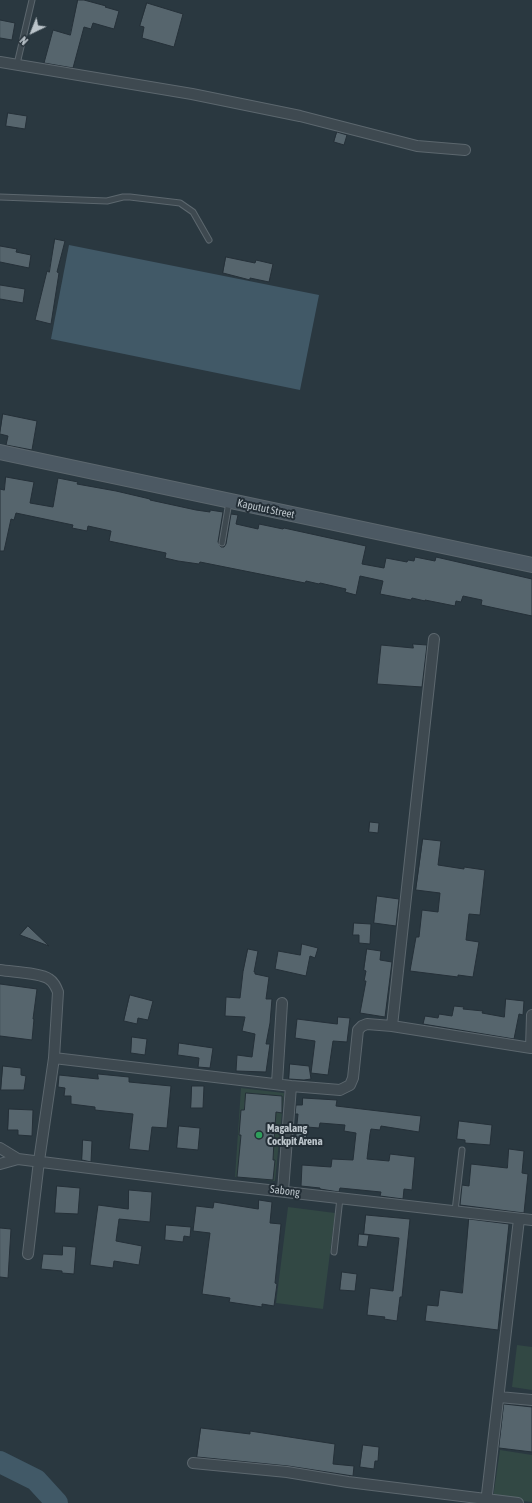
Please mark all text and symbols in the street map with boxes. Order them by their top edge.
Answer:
north arrow [12,12,52,52]
text: N [17,34,30,47]
street label: Kaputut Street [236,497,296,521]
place label: Magalang Cockpit Arena [267,1122,323,1148]
marker: Magalang Cockpit Arena [254,1130,264,1140]
street label: Sabong [269,1183,301,1199]

